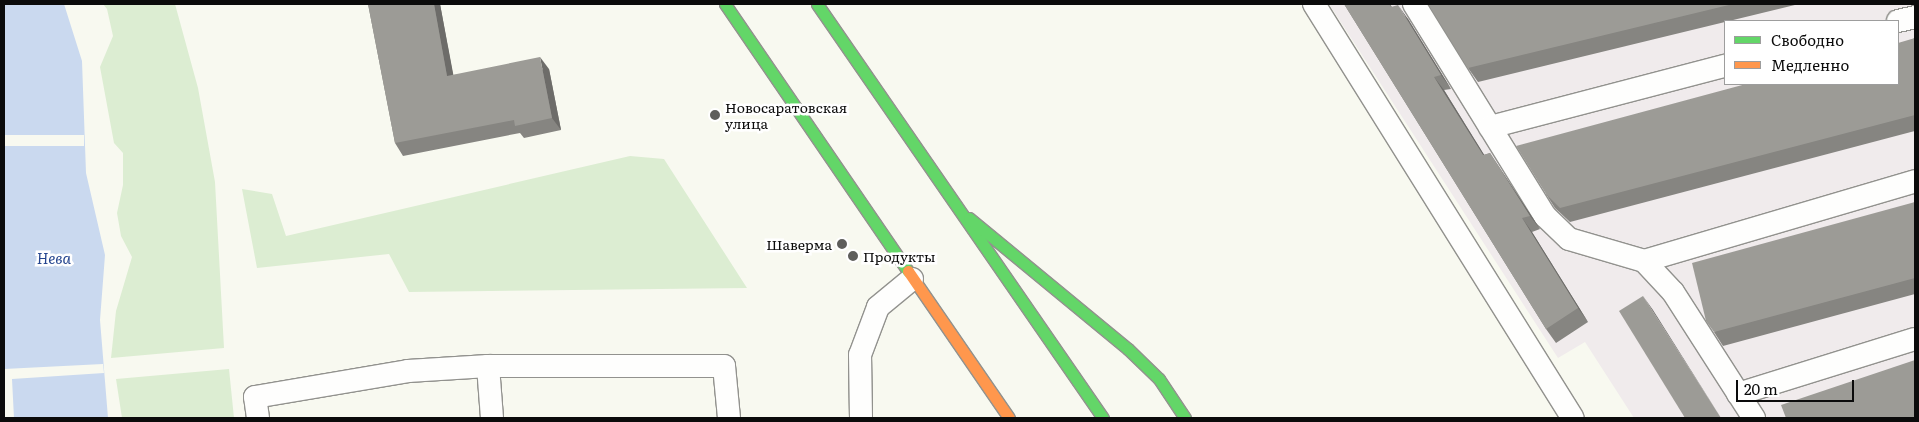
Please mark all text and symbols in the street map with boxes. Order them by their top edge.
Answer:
legend [1724,20,1899,85]
text: Свободно [1771,28,1844,51]
text: Медленно [1771,53,1849,76]
place label: Новосаратовская улица [725,99,847,132]
marker: Новосаратовская улица [709,109,721,121]
place label: Шаверма [766,236,832,252]
marker: Шаверма [836,238,848,250]
place label: Продукты [863,248,936,264]
water label: Нева [37,249,71,267]
marker: Продукты [847,250,859,262]
scale bar [1739,370,1856,402]
text: 20 m [1744,377,1778,400]

